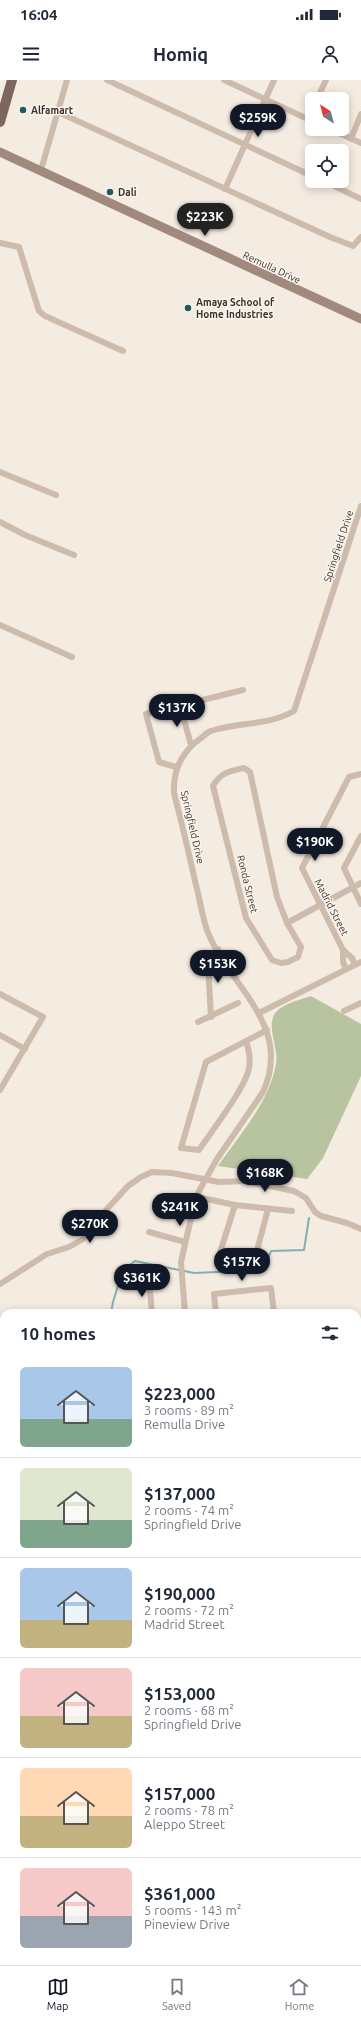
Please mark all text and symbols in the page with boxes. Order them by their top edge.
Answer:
text: 16:04 [20,6,58,23]
icon: menu [20,43,42,65]
icon: person [319,43,341,65]
text: Homiq [153,44,208,64]
north arrow [305,92,349,136]
map controls [305,92,349,188]
pin: $259K [230,104,286,138]
marker: Alfamart [18,105,28,115]
place label: Alfamart [31,105,74,116]
text: $259K [239,110,277,124]
button: locate [305,144,349,188]
marker: Dali [105,187,115,197]
place label: Dali [118,187,137,198]
pin: $223K [177,203,233,237]
text: $223K [186,209,224,223]
street label: Remulla Drive [241,249,302,286]
place label: Amaya School of Home Industries [196,297,275,320]
marker: Amaya School of Home Industries [183,303,193,313]
street label: Springfield Drive [322,509,355,583]
pin: $137K [149,694,205,728]
text: $137K [158,700,196,714]
street label: Springfield Drive [179,789,206,865]
pin: $190K [287,828,343,862]
text: $190K [296,834,334,848]
street label: Ronda Street [235,854,260,914]
street label: Madrid Street [313,877,351,937]
pin: $153K [190,950,246,984]
text: $153K [199,956,237,970]
pin: $168K [237,1159,293,1193]
text: $168K [246,1165,284,1179]
pin: $241K [152,1193,208,1227]
text: $241K [161,1199,199,1213]
pin: $270K [62,1210,118,1244]
text: $270K [71,1216,109,1230]
pin: $157K [214,1248,270,1282]
text: $157K [223,1254,261,1268]
pin: $361K [114,1264,170,1298]
text: $361K [123,1270,161,1284]
icon: filters [319,1322,341,1344]
text: 10 homes [20,1324,96,1343]
icon: home [52,1383,100,1431]
text: $223,000 [144,1384,215,1403]
text: 3 rooms · 89 m² [144,1403,234,1417]
text: Remulla Drive [144,1417,225,1431]
icon: home [52,1484,100,1532]
text: $137,000 [144,1484,215,1503]
text: 2 rooms · 74 m² [144,1503,234,1517]
text: Springfield Drive [144,1517,241,1531]
icon: home [52,1584,100,1632]
text: $190,000 [144,1584,215,1603]
text: 2 rooms · 72 m² [144,1603,234,1617]
text: Madrid Street [144,1617,225,1631]
icon: home [52,1684,100,1732]
text: $153,000 [144,1684,215,1703]
text: 2 rooms · 68 m² [144,1703,234,1717]
text: Springfield Drive [144,1717,241,1731]
icon: home [52,1784,100,1832]
text: $157,000 [144,1784,215,1803]
text: 2 rooms · 78 m² [144,1803,234,1817]
text: Aleppo Street [144,1817,225,1831]
icon: home [52,1884,100,1932]
text: $361,000 [144,1884,215,1903]
text: 5 rooms · 143 m² [144,1903,241,1917]
text: Pineview Drive [144,1917,230,1931]
tab: Map [47,1976,69,2012]
tab: Saved [162,1976,191,2012]
tab: Home [285,1976,314,2012]

